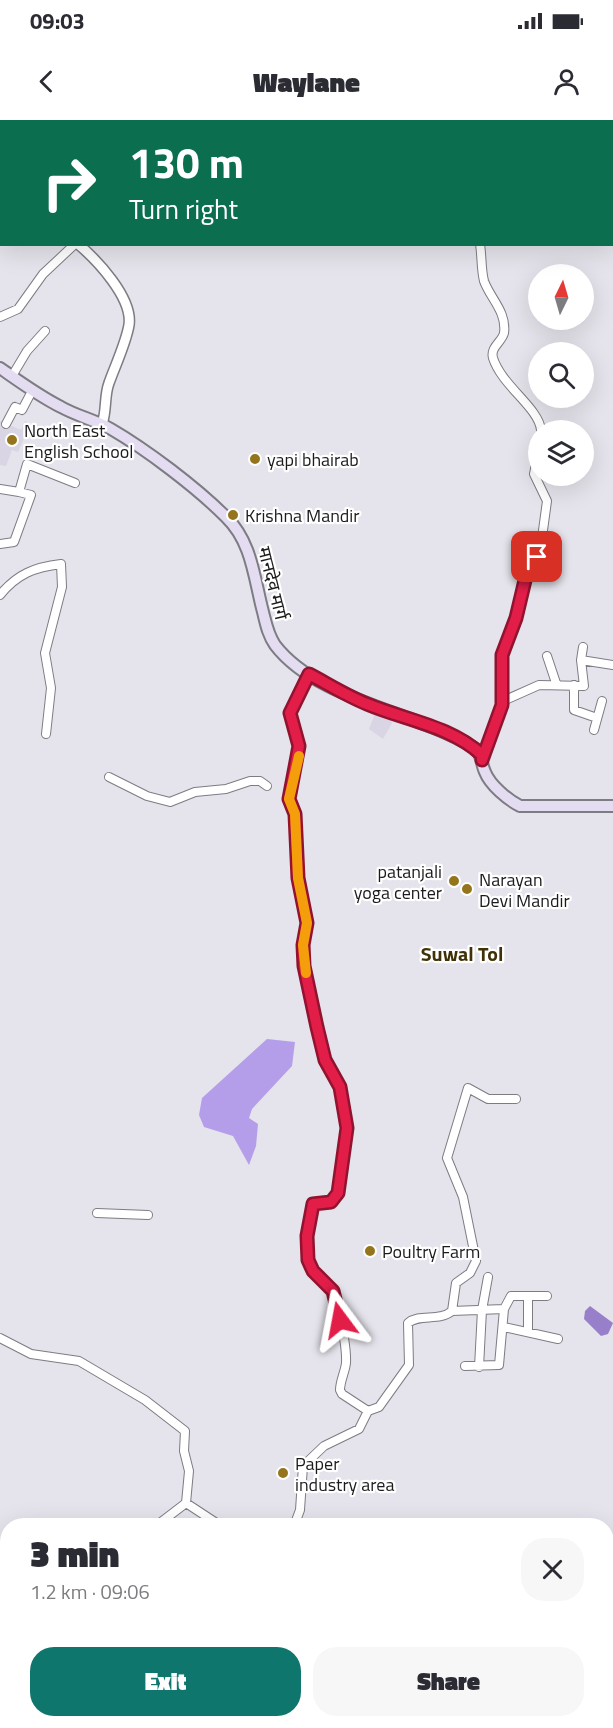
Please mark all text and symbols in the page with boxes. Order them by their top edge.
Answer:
text: 09:03 [30,4,85,38]
text: Waylane [253,61,360,102]
icon: back [30,65,63,98]
icon: person [550,65,583,98]
text: 130 m [129,130,244,194]
icon: right [30,144,108,222]
text: Turn right [129,188,238,229]
north arrow [528,264,594,330]
map controls [528,264,594,486]
button: search [528,342,594,408]
place label: North East English School [24,417,133,465]
button: layers [528,420,594,486]
marker: North East English School [5,433,19,447]
place label: yapi bhairab [267,446,359,473]
marker: yapi bhairab [248,452,262,466]
place label: Krishna Mandir [245,502,360,529]
marker: Krishna Mandir [226,508,240,522]
pin [511,531,562,582]
icon: arrive [520,540,553,573]
street label: मानदेव मार्ग [251,544,295,623]
place label: patanjali yoga center [354,858,442,906]
place label: Narayan Devi Mandir [479,866,570,914]
marker: patanjali yoga center [447,874,461,888]
marker: Narayan Devi Mandir [460,882,474,896]
district label: Suwal Tol [421,938,503,969]
place label: Poultry Farm [382,1238,480,1265]
marker: Poultry Farm [363,1244,377,1258]
position arrow [308,1288,372,1352]
place label: Paper industry area [295,1450,394,1498]
marker: Paper industry area [276,1466,290,1480]
text: 3 min [30,1526,119,1581]
button: close [521,1538,584,1601]
text: 1.2 km · 09:06 [30,1576,150,1607]
button: Exit [30,1647,301,1716]
button: Share [313,1647,584,1716]

